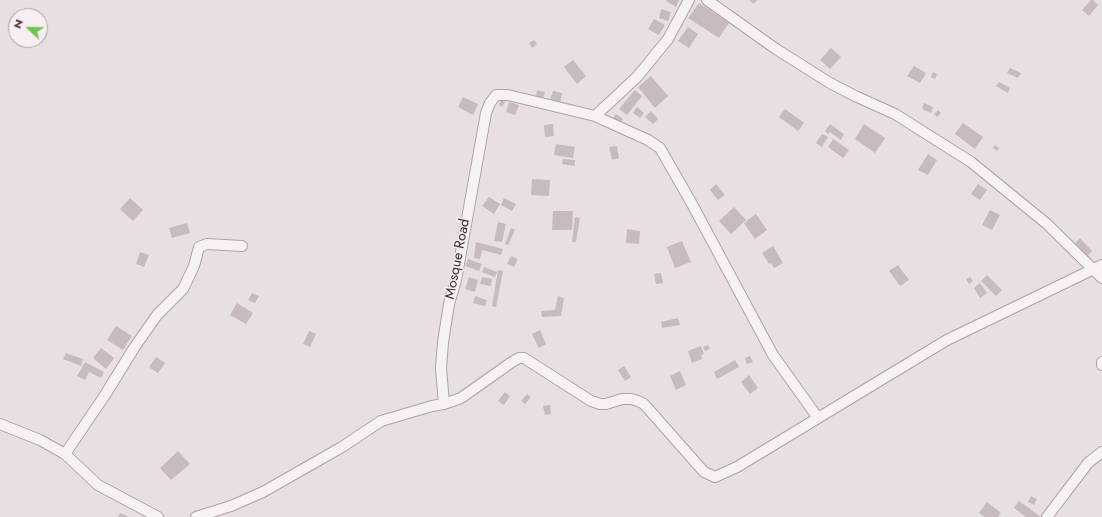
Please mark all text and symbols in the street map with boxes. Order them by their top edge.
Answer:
north arrow [8,8,48,48]
text: N [9,17,27,31]
street label: Mosque Road [442,217,474,301]

